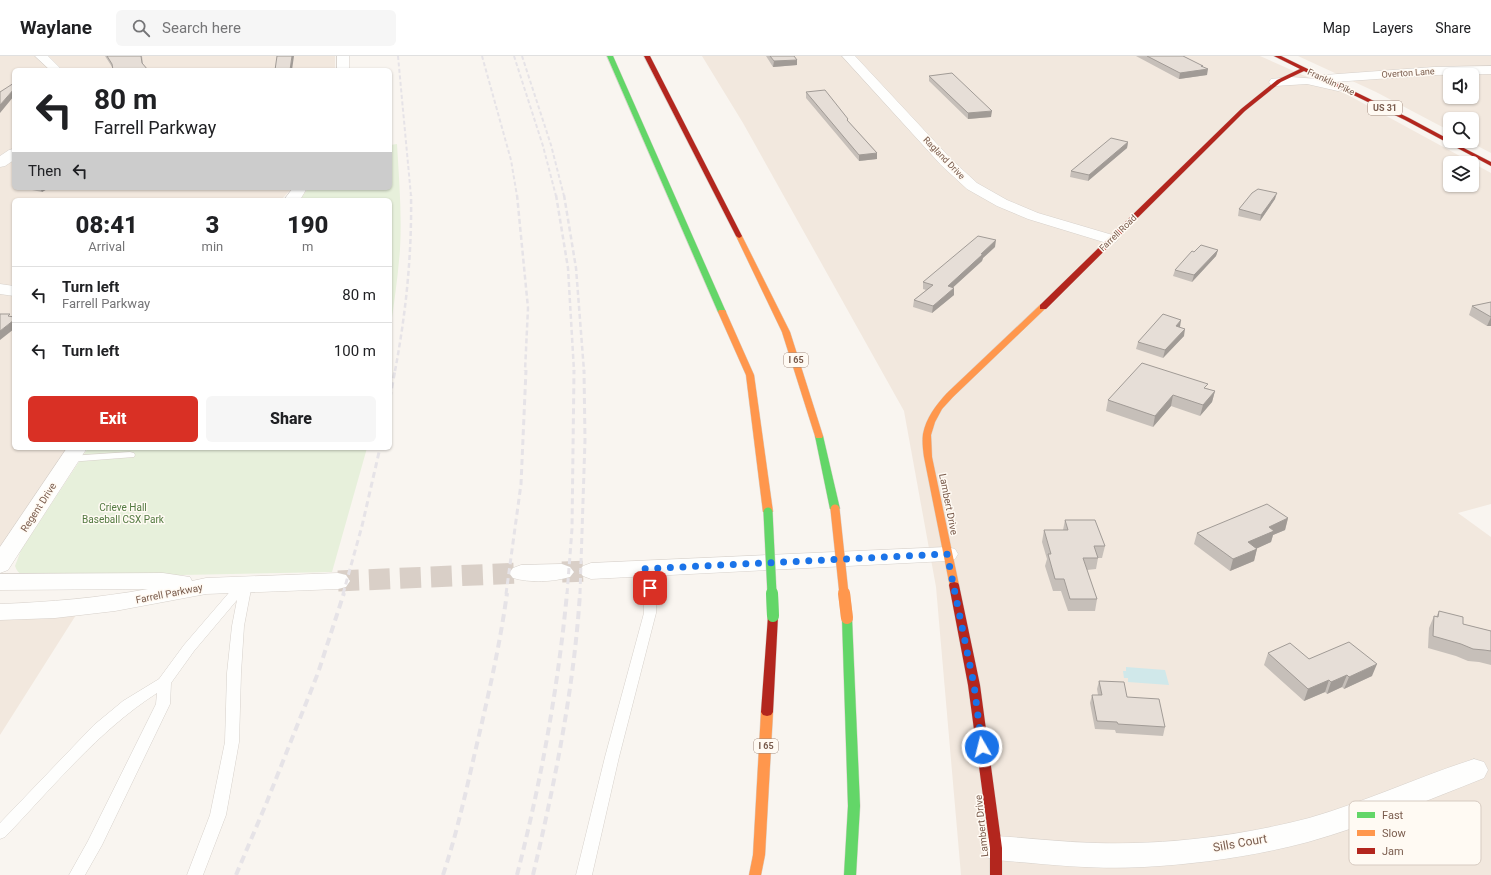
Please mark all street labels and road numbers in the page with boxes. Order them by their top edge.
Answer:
street label: Overton Lane [1381,66,1435,80]
street label: Franklin Pike [1306,67,1356,97]
road number: US 31 [1368,101,1402,115]
street label: Ragland Drive [921,135,967,181]
street label: Farrell Road [1097,213,1139,253]
road number: I 65 [784,353,808,367]
street label: Lambert Drive [937,472,960,536]
street label: Regent Drive [19,481,58,534]
street label: Farrell Parkway [135,582,204,605]
road number: I 65 [754,739,778,753]
street label: Lambert Drive [973,794,990,858]
street label: Sills Court [1212,831,1268,855]

